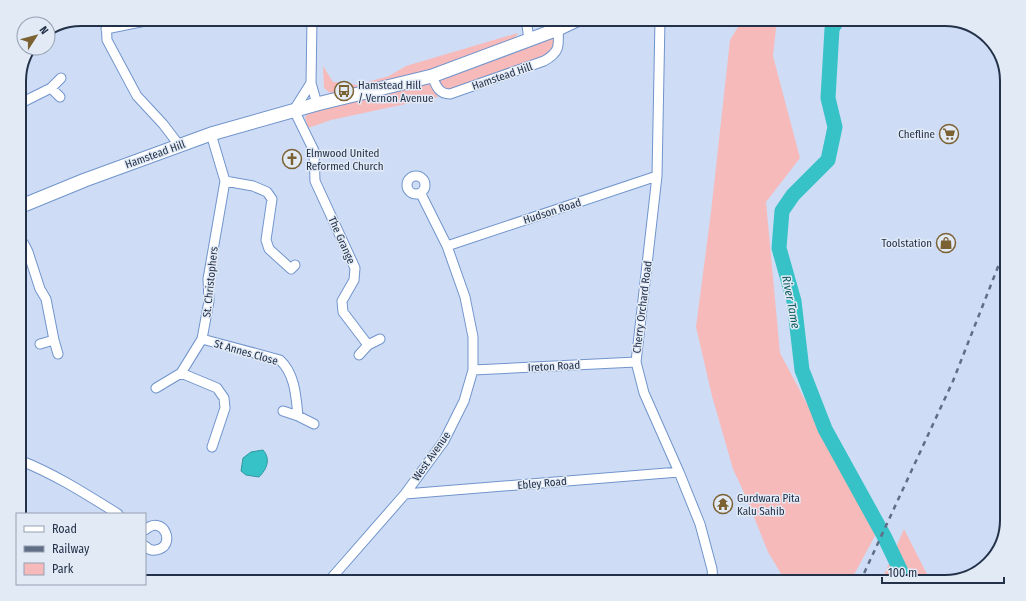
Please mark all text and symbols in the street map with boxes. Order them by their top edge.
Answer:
north arrow [16,16,56,56]
text: N [36,24,51,37]
street label: Hamstead Hill [470,60,534,93]
place label: Hamstead Hill / Vernon Avenue [358,79,433,105]
bus stop icon: Hamstead Hill / Vernon Avenue [333,80,355,102]
supermarket icon: Chefline [938,123,960,145]
place label: Chefline [898,128,935,141]
street label: Hamstead Hill [123,138,187,171]
place label: Elmwood United Reformed Church [306,147,384,173]
church icon: Elmwood United Reformed Church [281,148,303,170]
street label: Hudson Road [522,196,583,227]
street label: The Grange [325,215,358,266]
shop icon: Toolstation [935,232,957,254]
place label: Toolstation [881,237,932,250]
street label: St. Christophers [200,246,221,318]
street label: Cherry Orchard Road [630,260,655,354]
water label: River Tame [779,274,803,330]
street label: St Annes Close [212,337,279,368]
street label: Ireton Road [528,359,580,374]
street label: West Avenue [410,429,453,484]
street label: Ebley Road [517,475,567,492]
place label: Gurdwara Pita Kalu Sahib [737,492,800,518]
temple icon: Gurdwara Pita Kalu Sahib [712,493,734,515]
legend [16,513,146,585]
text: Road [52,522,77,536]
text: Railway [52,542,90,556]
scale bar [882,559,1004,585]
text: Park [52,562,74,576]
text: 100 m [888,566,917,580]

